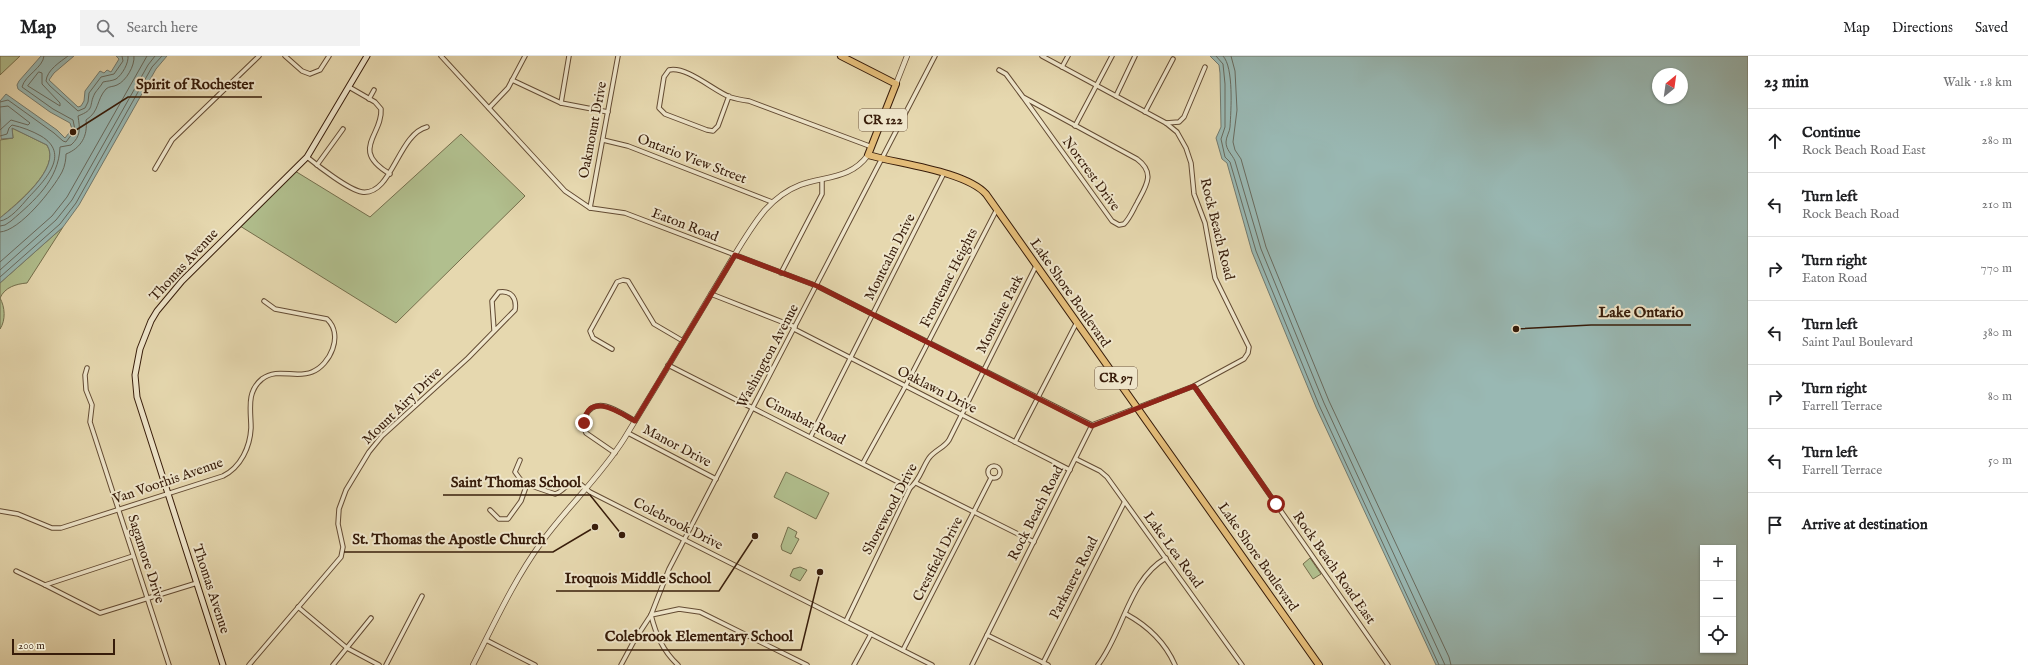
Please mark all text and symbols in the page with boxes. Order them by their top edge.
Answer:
search box [80,10,360,46]
text: Map [20,16,56,40]
icon: search [94,17,116,39]
text: Search here [126,18,198,37]
text: Map [1843,19,1870,37]
text: Directions [1892,19,1953,37]
text: Saved [1975,19,2008,37]
north arrow [1652,68,1688,104]
callout: Spirit of Rochester [128,70,262,97]
text: 23 min [1764,72,1809,93]
text: Walk · 1.8 km [1943,74,2012,91]
text: Spirit of Rochester [136,75,254,94]
street label: Oakmount Drive [575,79,611,180]
road number: CR 122 [859,109,907,131]
text: Continue [1802,123,1860,142]
street label: Ontario View Street [635,130,749,188]
icon: ahead [1764,130,1786,152]
text: 280 m [1982,132,2012,149]
street label: Norcrest Drive [1058,133,1124,215]
text: Rock Beach Road East [1802,142,1926,159]
street label: Rock Beach Road [1196,176,1239,282]
text: Turn left [1802,187,1858,206]
icon: left [1764,194,1786,216]
text: 210 m [1982,196,2012,213]
street label: Eaton Road [649,204,721,246]
text: Rock Beach Road [1802,206,1899,223]
street label: Montcalm Drive [860,210,920,303]
street label: Thomas Avenue [146,225,223,305]
street label: Frontenac Heights [916,225,982,331]
street label: Lake Shore Boulevard [1026,235,1115,351]
text: Turn right [1802,251,1867,270]
icon: right [1764,258,1786,280]
text: 770 m [1981,260,2012,277]
text: Eaton Road [1802,270,1867,287]
street label: Montaine Park [972,271,1028,356]
callout: Lake Ontario [1591,298,1691,325]
street label: Washington Avenue [733,300,803,411]
text: Lake Ontario [1599,303,1683,322]
text: Turn left [1802,315,1858,334]
icon: left [1764,322,1786,344]
text: 380 m [1983,324,2012,341]
text: Saint Paul Boulevard [1802,334,1913,351]
street label: Oaklawn Drive [894,362,980,418]
street label: Mount Airy Drive [358,363,446,449]
road number: CR 97 [1095,367,1137,389]
text: Turn right [1802,379,1867,398]
icon: right [1764,386,1786,408]
text: 80 m [1988,388,2012,405]
street label: Cinnabar Road [762,393,849,449]
text: Farrell Terrace [1802,398,1882,415]
route end [575,414,593,432]
street label: Manor Drive [640,420,715,472]
text: Turn left [1802,443,1858,462]
icon: left [1764,450,1786,472]
text: 50 m [1988,452,2012,469]
street label: Van Voorhis Avenue [110,454,226,509]
street label: Shorewood Drive [858,460,922,558]
street label: Rock Beach Road [1004,462,1068,564]
text: Farrell Terrace [1802,462,1882,479]
callout: Saint Thomas School [443,468,590,495]
text: Saint Thomas School [451,473,582,492]
street label: Colebrook Drive [630,494,726,555]
route start [1267,495,1285,513]
street label: Lake Shore Boulevard [1214,499,1303,615]
street label: Lake Lea Road [1139,508,1207,592]
street label: Rock Beach Road East [1288,508,1380,628]
street label: Sagamore Drive [123,512,169,606]
street label: Crestfield Drive [909,513,967,604]
icon: arrive [1764,514,1786,536]
text: Arrive at destination [1802,515,1928,534]
callout: St. Thomas the Apostle Church [344,525,553,552]
text: St. Thomas the Apostle Church [352,530,547,549]
street label: Parkmere Road [1046,533,1103,622]
street label: Thomas Avenue [188,542,234,636]
map controls [1700,545,1736,653]
button: + [1700,545,1736,581]
callout: Iroquois Middle School [556,564,719,591]
text: Iroquois Middle School [565,569,712,588]
button: − [1700,581,1736,617]
button: locate [1700,617,1736,653]
callout: Colebrook Elementary School [597,623,801,650]
text: Colebrook Elementary School [605,627,794,646]
scale bar [12,637,115,656]
text: 200 m [18,639,45,653]

